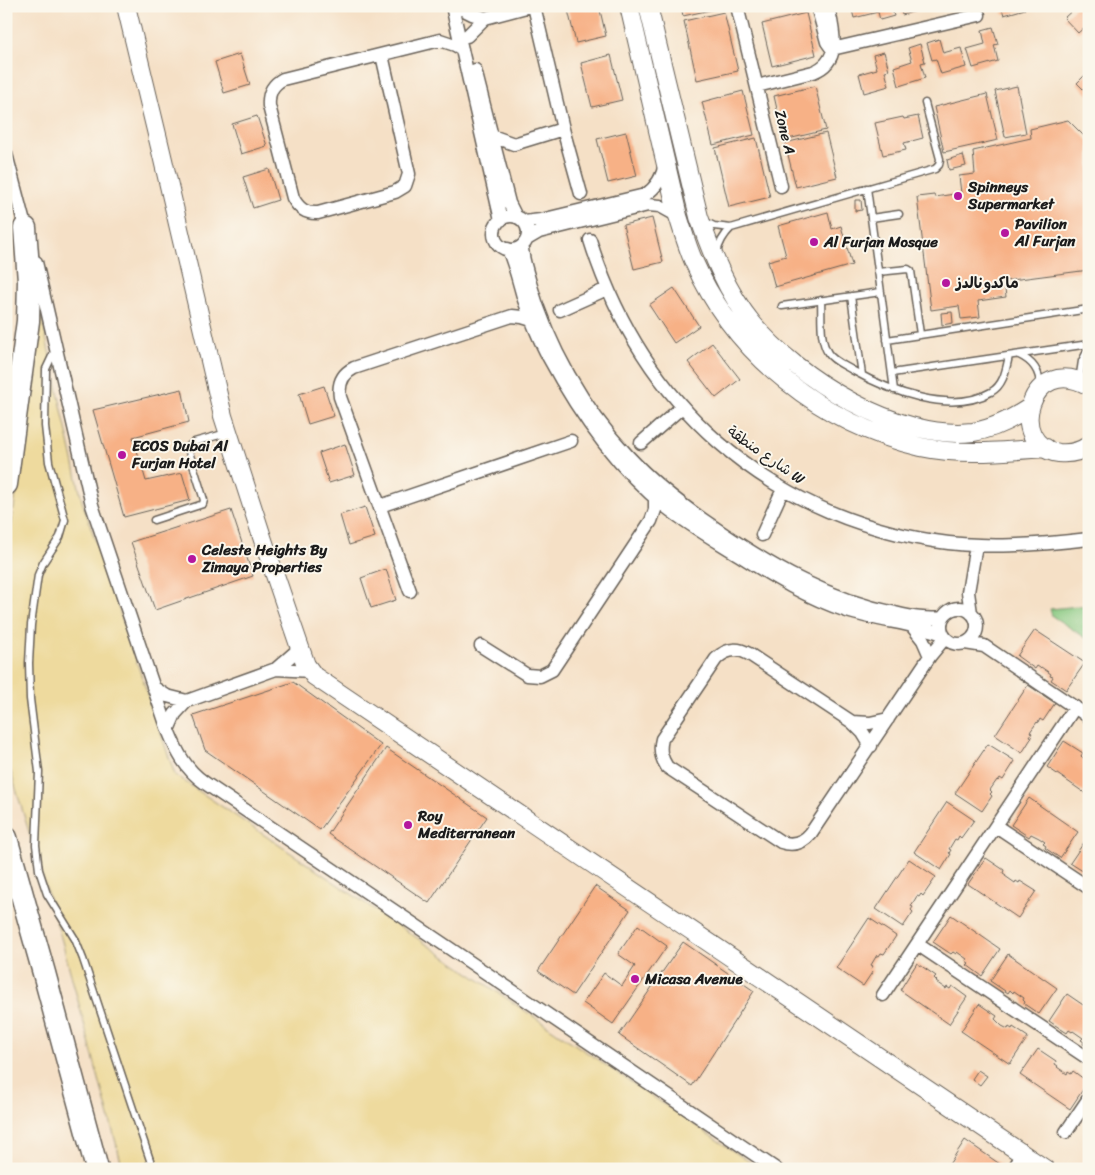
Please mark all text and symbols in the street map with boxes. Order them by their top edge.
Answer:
street label: Zone A [767,107,803,157]
place label: Spinneys Supermarket [967,174,1055,217]
marker: Spinneys Supermarket [952,190,964,202]
place label: Pavilion Al Furjan [1014,211,1076,254]
marker: Pavilion Al Furjan [999,227,1011,239]
place label: Al Furjan Mosque [823,229,938,255]
marker: Al Furjan Mosque [808,236,820,248]
place label: ماكدونالدز [954,270,1019,296]
marker: ماكدونالدز [940,277,952,289]
street label: شارع منطقة W [722,419,811,492]
place label: ECOS Dubai Al Furjan Hotel [131,433,228,476]
marker: ECOS Dubai Al Furjan Hotel [116,449,128,461]
place label: Celeste Heights By Zimaya Properties [201,537,328,580]
marker: Celeste Heights By Zimaya Properties [186,553,198,565]
place label: Roy Mediterranean [417,803,516,846]
marker: Roy Mediterranean [402,819,414,831]
place label: Micasa Avenue [644,966,743,992]
marker: Micasa Avenue [629,973,641,985]

